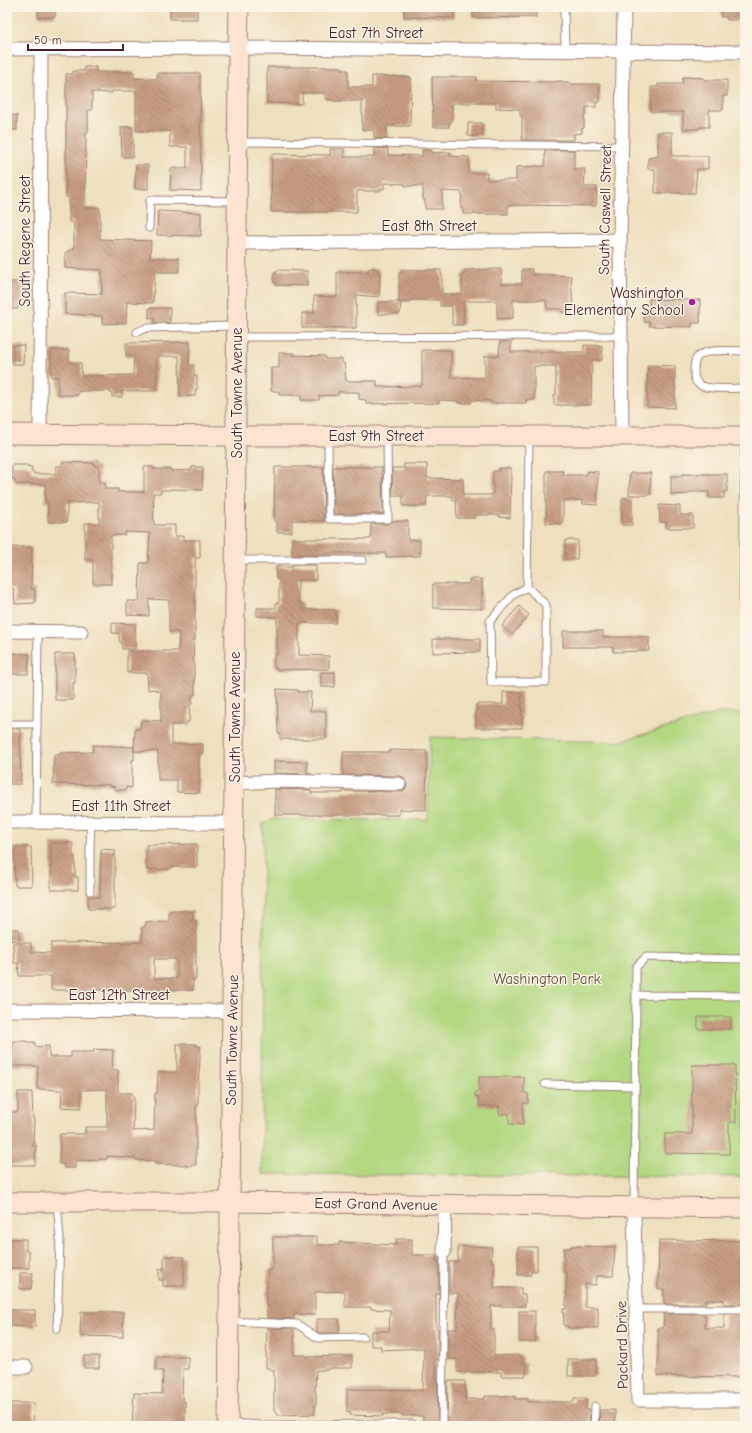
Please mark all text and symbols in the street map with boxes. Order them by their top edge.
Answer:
street label: East 7th Street [329,24,424,42]
scale bar [28,26,123,52]
text: 50 m [34,33,62,47]
street label: South Caswell Street [595,144,615,275]
street label: South Regene Street [16,175,34,307]
street label: East 8th Street [382,217,477,235]
place label: Washington Elementary School [564,284,684,319]
marker: Washington Elementary School [687,297,697,307]
street label: South Towne Avenue [228,327,246,458]
street label: East 9th Street [328,427,424,445]
street label: South Towne Avenue [226,651,244,782]
street label: East 11th Street [71,797,171,815]
park label: Washington Park [493,970,601,988]
street label: South Towne Avenue [222,974,242,1106]
street label: East 12th Street [68,986,170,1004]
street label: East Grand Avenue [314,1194,438,1214]
street label: Packard Drive [612,1300,632,1389]

